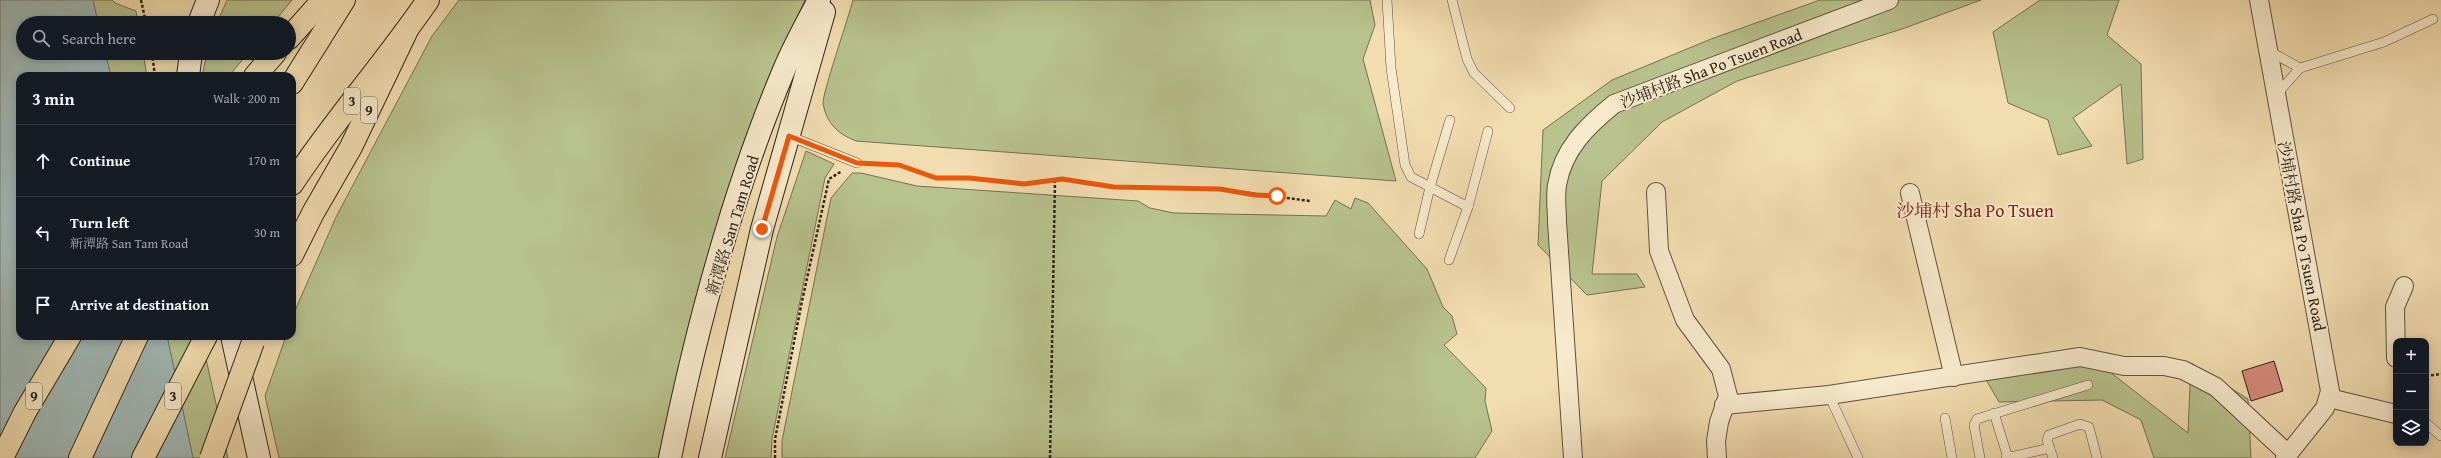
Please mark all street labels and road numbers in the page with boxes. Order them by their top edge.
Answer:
street label: 沙埔村路 Sha Po Tsuen Road [1617,22,1806,114]
road number: 3 [344,88,360,114]
road number: 9 [361,97,377,123]
street label: 沙埔村路 Sha Po Tsuen Road [2272,139,2332,334]
street label: 新潭路 San Tam Road [699,152,765,298]
road number: 9 [26,383,42,409]
road number: 3 [165,383,181,409]

